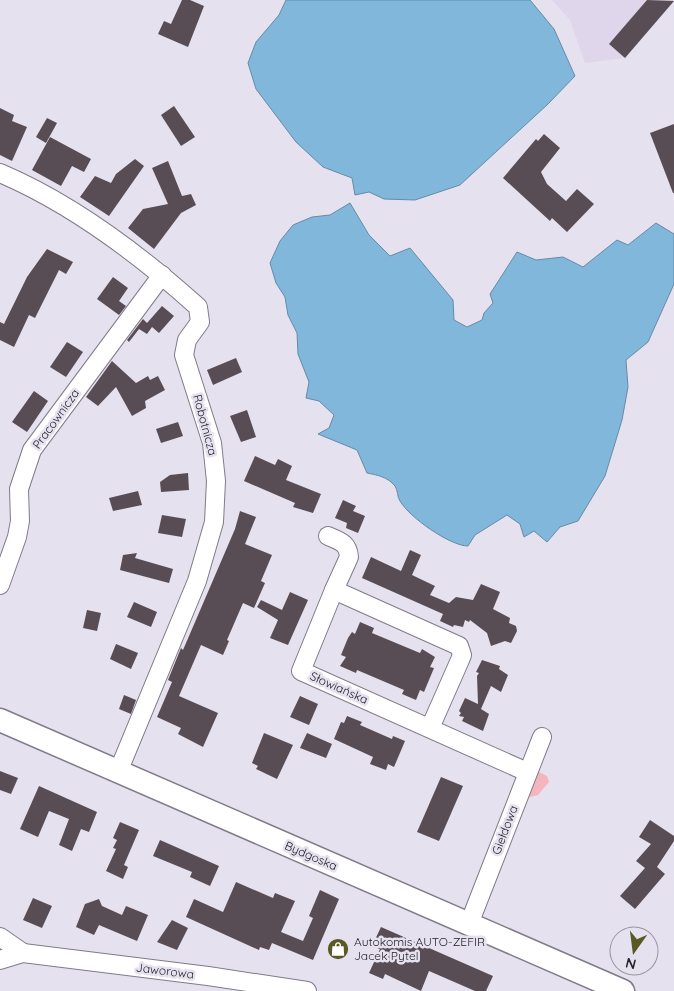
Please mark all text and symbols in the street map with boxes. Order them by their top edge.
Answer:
street label: Pracownicza [29,386,82,451]
street label: Robotnicza [190,393,221,457]
street label: Słowiańska [308,668,371,707]
street label: Giełdowa [488,803,521,856]
street label: Bydgoska [283,838,340,873]
north arrow [609,926,659,976]
place label: Autokomis AUTO-ZEFIR Jacek Pytel [354,934,485,963]
shop icon: Autokomis AUTO-ZEFIR Jacek Pytel [326,937,350,961]
text: N [624,954,638,974]
street label: Jaworowa [135,960,195,982]

